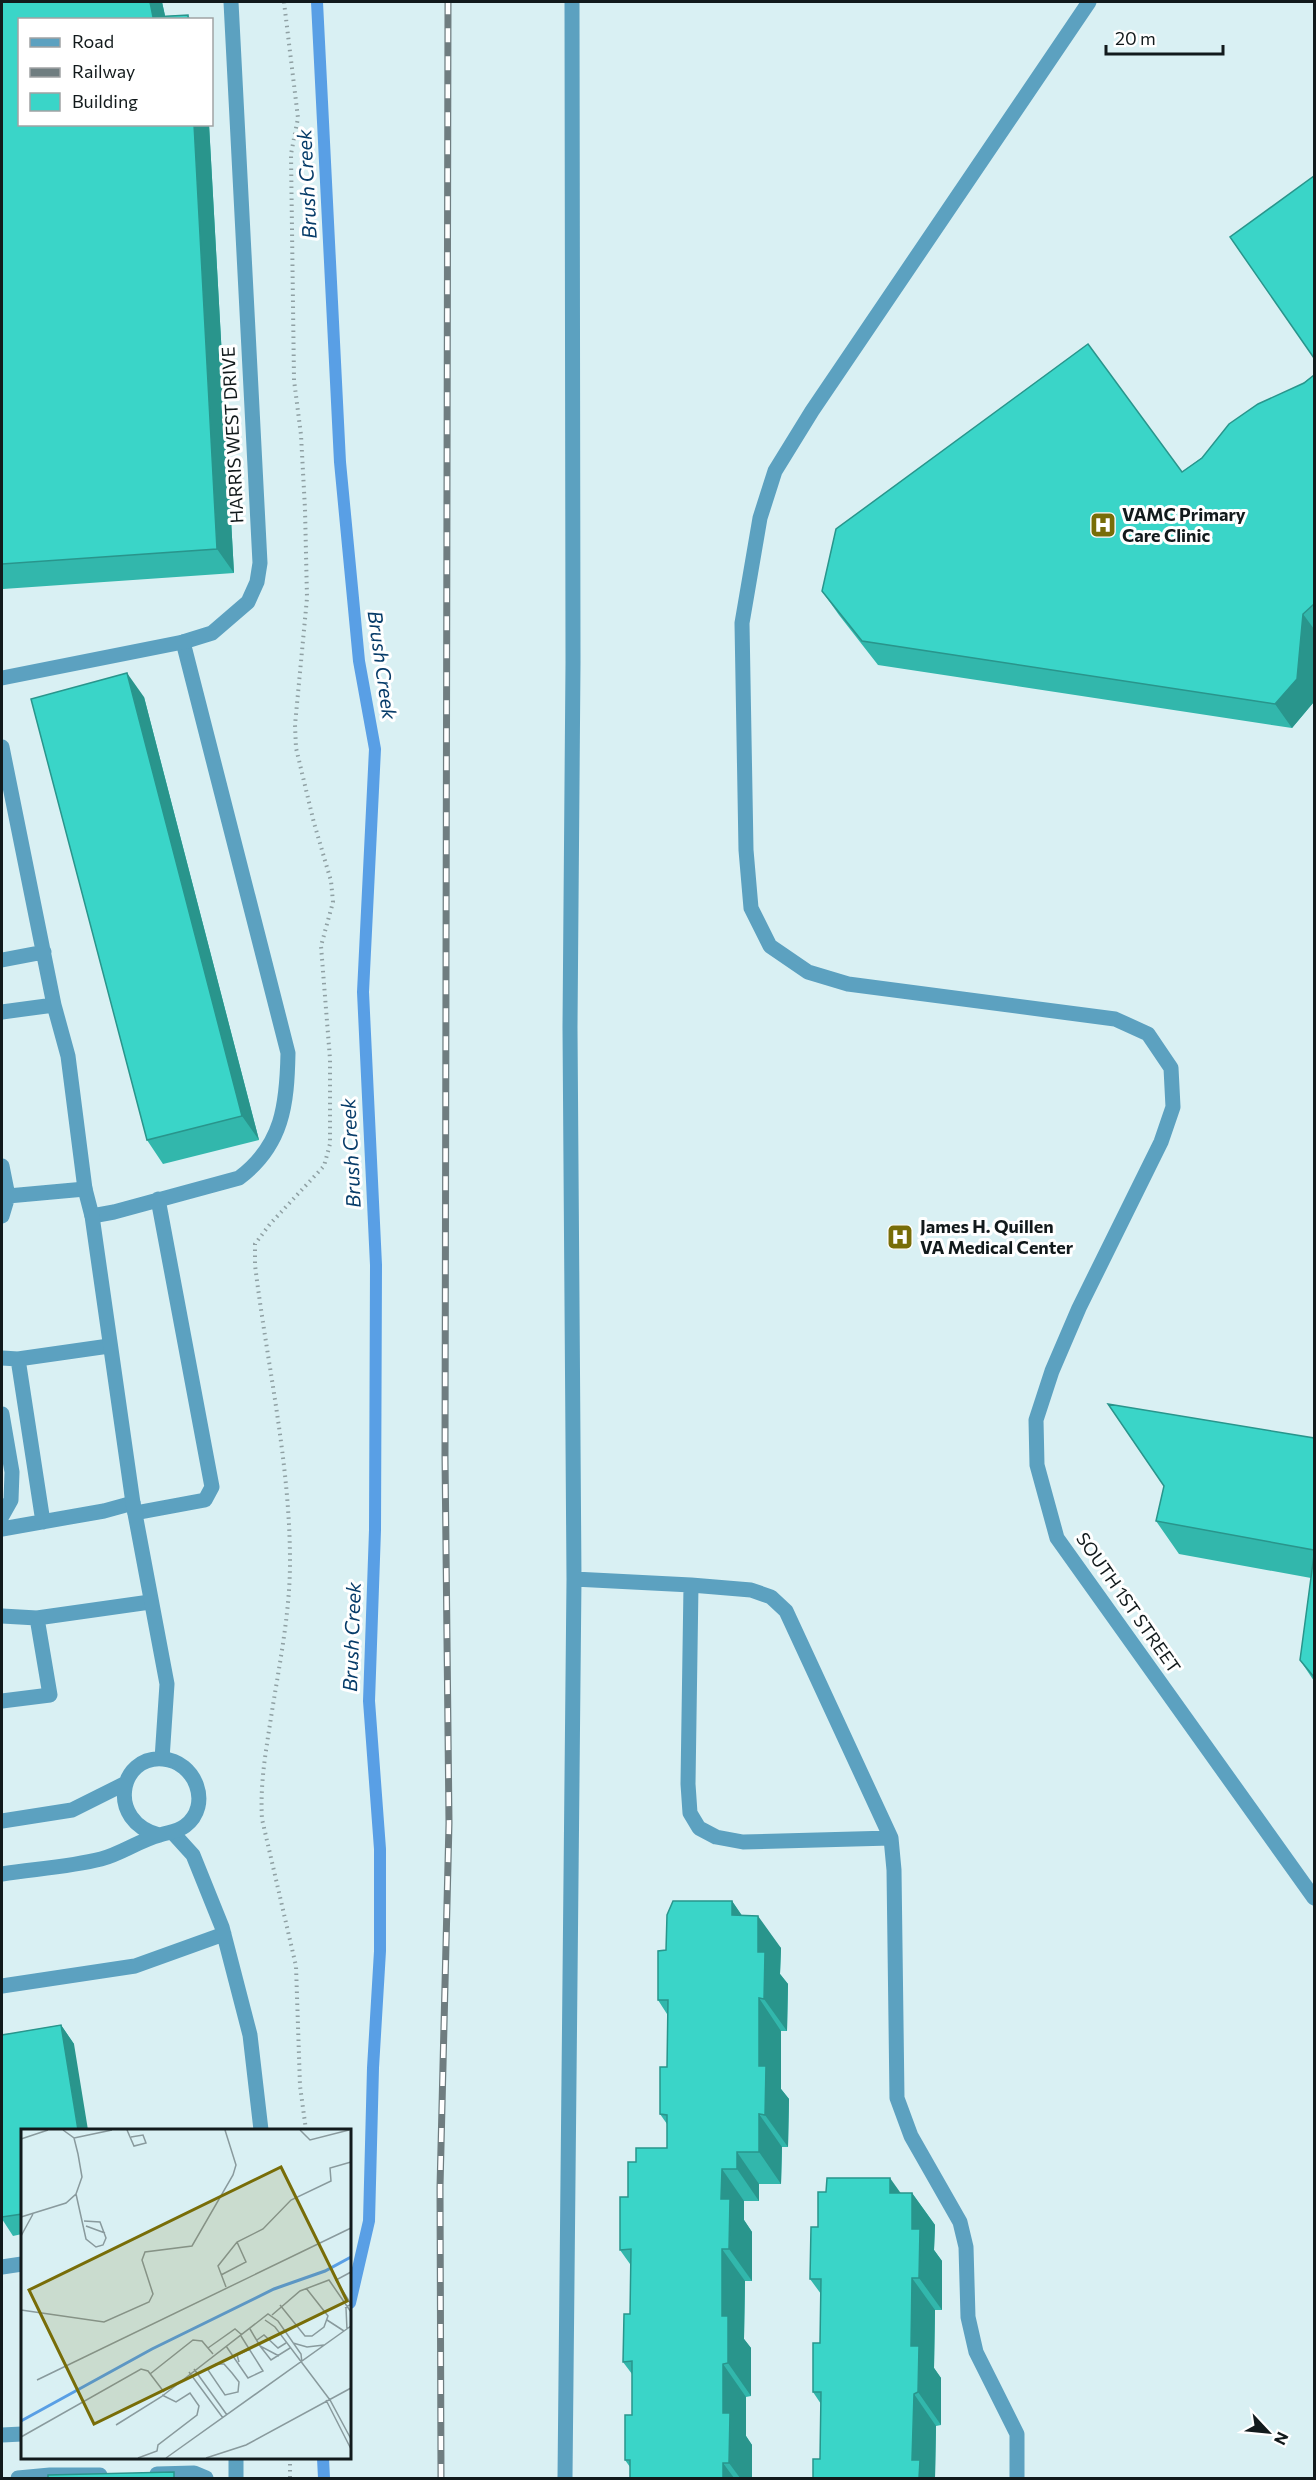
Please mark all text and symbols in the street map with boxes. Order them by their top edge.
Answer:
legend [18,18,213,126]
scale bar [1106,18,1223,56]
text: 20 m [1115,27,1156,49]
text: Road [72,30,114,52]
text: Railway [72,60,135,82]
text: Building [72,90,138,112]
water label: Brush Creek [291,127,321,239]
street label: HARRIS WEST DRIVE [216,346,248,524]
place label: VAMC Primary Care Clinic [1122,503,1246,546]
hospital icon: VAMC Primary Care Clinic [1088,510,1118,540]
water label: Brush Creek [363,609,403,722]
water label: Brush Creek [335,1096,365,1208]
place label: James H. Quillen VA Medical Center [920,1215,1074,1258]
hospital icon: James H. Quillen VA Medical Center [885,1222,915,1252]
street label: SOUTH 1ST STREET [1072,1528,1186,1677]
water label: Brush Creek [337,1581,365,1692]
inset map [21,2129,351,2459]
north arrow [1238,2402,1298,2462]
text: N [1271,2429,1293,2448]

